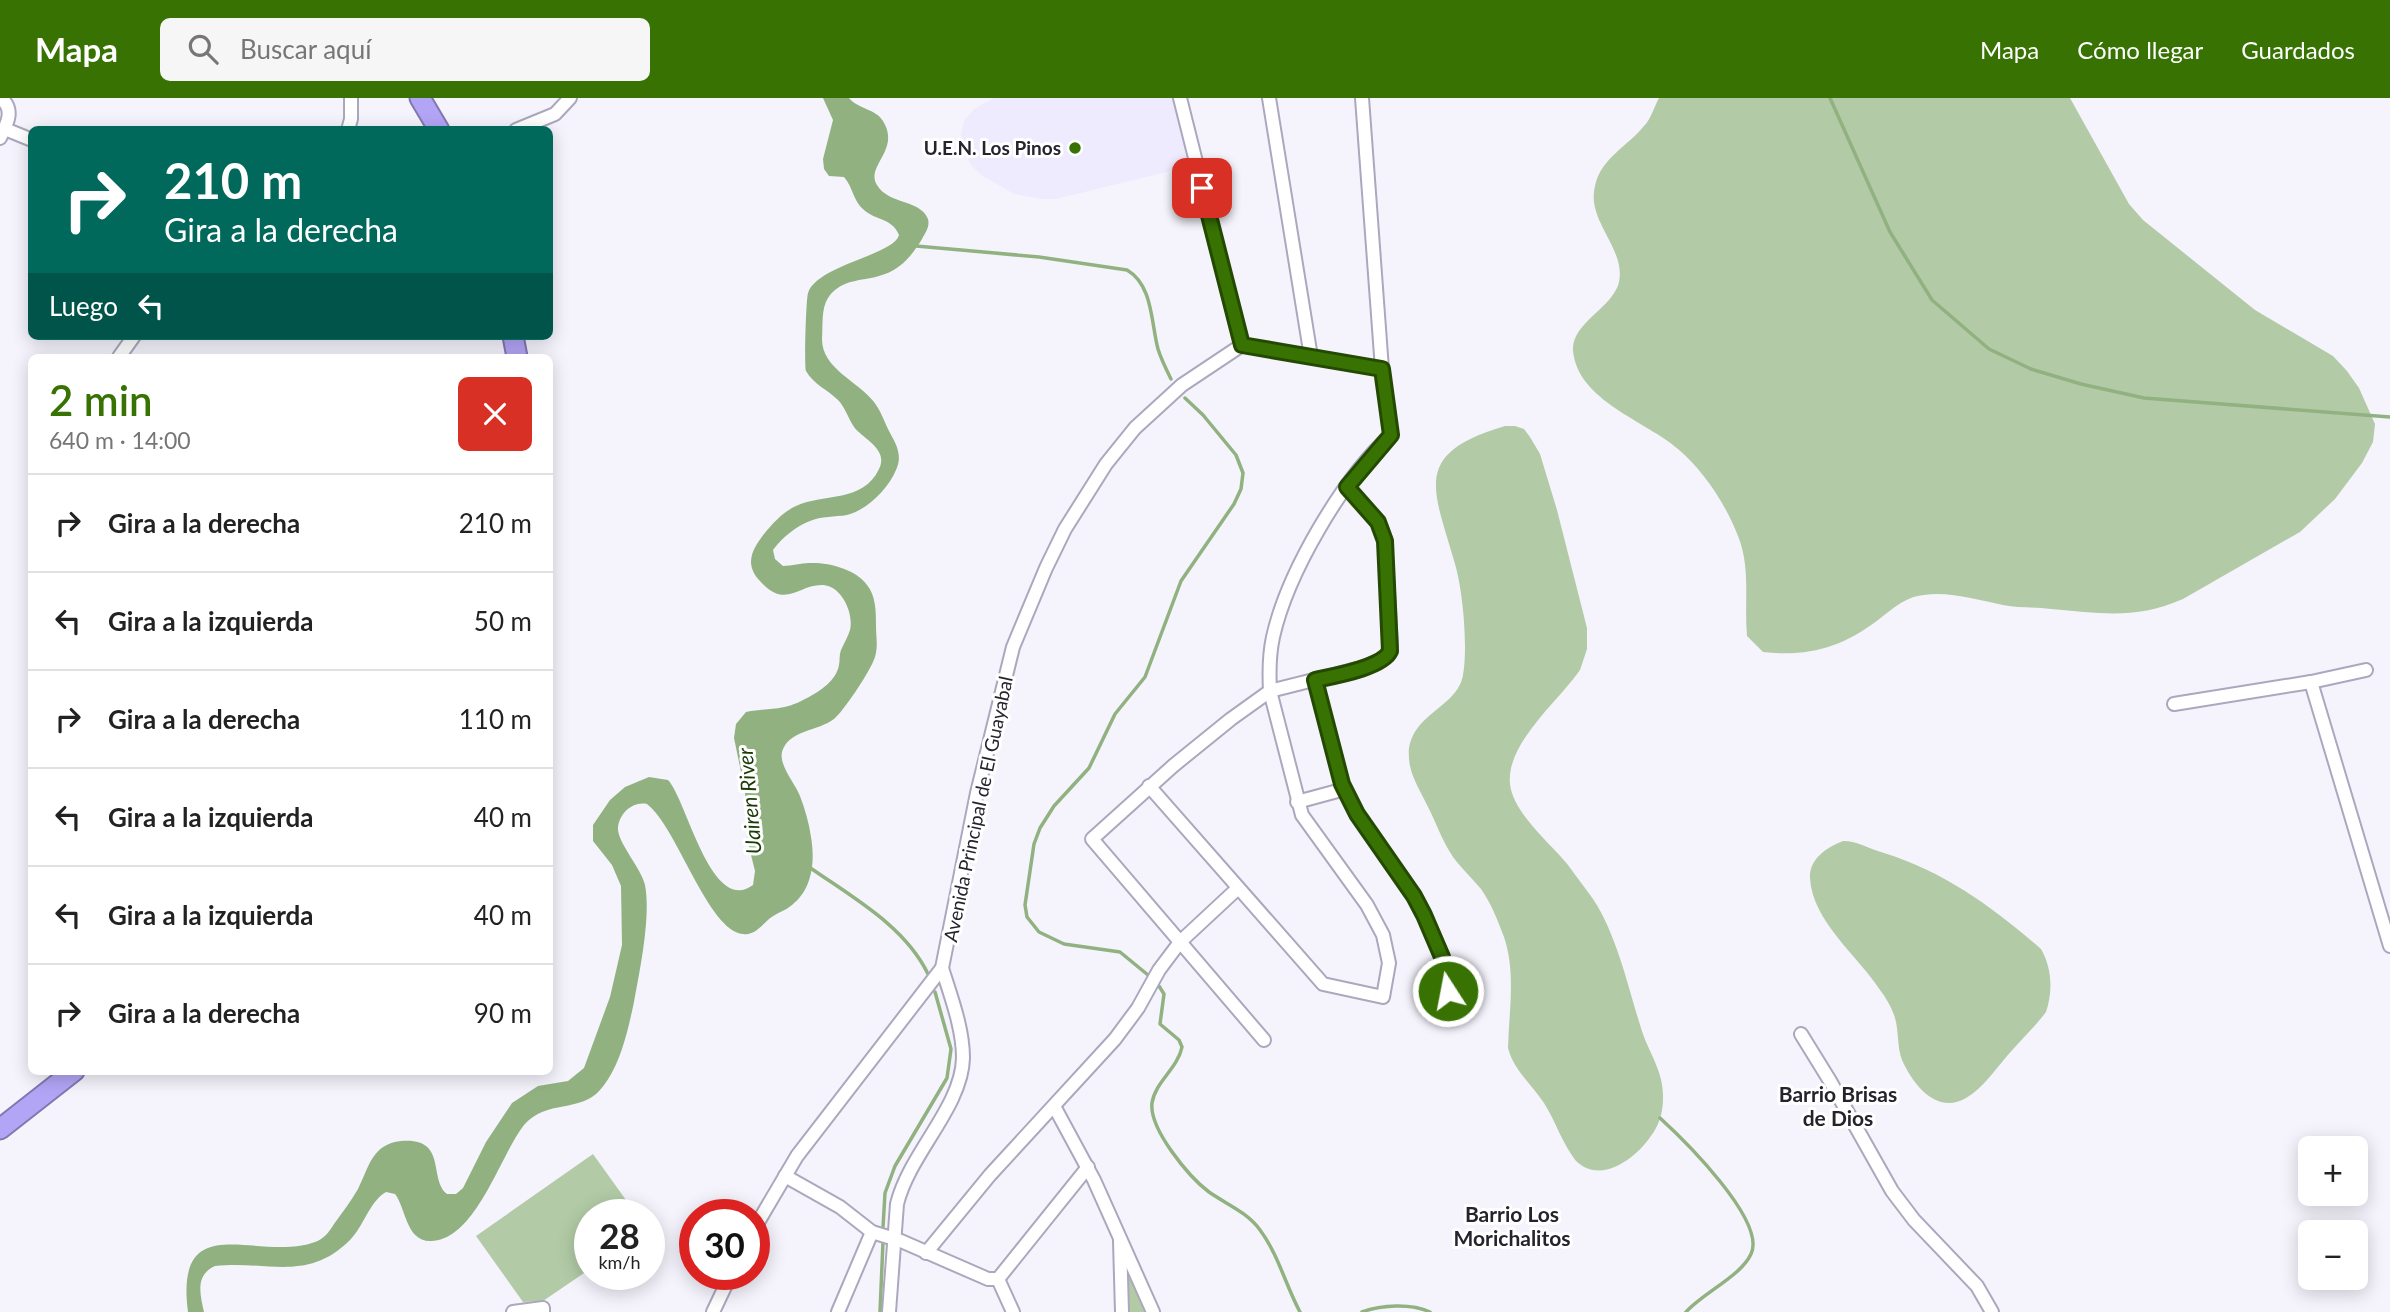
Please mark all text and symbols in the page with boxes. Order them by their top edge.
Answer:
search box [160,18,650,81]
text: Mapa [35,29,118,69]
icon: search [184,30,222,68]
text: Buscar aquí [240,33,371,65]
text: Mapa [1980,35,2039,64]
text: Cómo llegar [2077,35,2203,64]
text: Guardados [2241,35,2355,64]
place label: U.E.N. Los Pinos [924,136,1061,159]
marker: U.E.N. Los Pinos [1067,140,1083,156]
text: 210 m [164,151,302,209]
icon: right [49,154,140,245]
pin [1172,158,1232,218]
icon: arrive [1183,169,1221,207]
text: Gira a la derecha [164,210,398,249]
icon: left [132,287,170,325]
text: Luego [49,290,118,322]
text: 2 min [49,375,153,425]
button: close [458,377,532,451]
text: 640 m · 14:00 [49,426,191,454]
icon: right [49,504,87,542]
text: Gira a la derecha [108,507,300,539]
text: 210 m [459,507,532,539]
icon: left [49,602,87,640]
text: Gira a la izquierda [108,605,314,637]
text: 50 m [474,605,532,637]
street label: Avenida Principal de El Guayabal [938,674,1017,944]
icon: right [49,700,87,738]
text: Gira a la derecha [108,703,300,735]
text: 110 m [459,703,532,735]
water label: Uairen River [731,746,766,855]
icon: left [49,798,87,836]
text: Gira a la izquierda [108,801,314,833]
text: 40 m [474,801,532,833]
icon: left [49,896,87,934]
text: Gira a la izquierda [108,899,314,931]
text: 40 m [474,899,532,931]
position arrow [1411,954,1485,1028]
icon: right [49,994,87,1032]
text: Gira a la derecha [108,997,300,1029]
text: 90 m [474,997,532,1029]
district label: Barrio Brisas de Dios [1779,1081,1897,1130]
map controls [2298,1136,2368,1290]
button: + [2298,1136,2368,1206]
speed limit sign: 30 [679,1199,770,1290]
district label: Barrio Los Morichalitos [1454,1201,1570,1250]
text: 28 [599,1214,640,1256]
button: − [2298,1220,2368,1290]
text: km/h [598,1251,641,1273]

